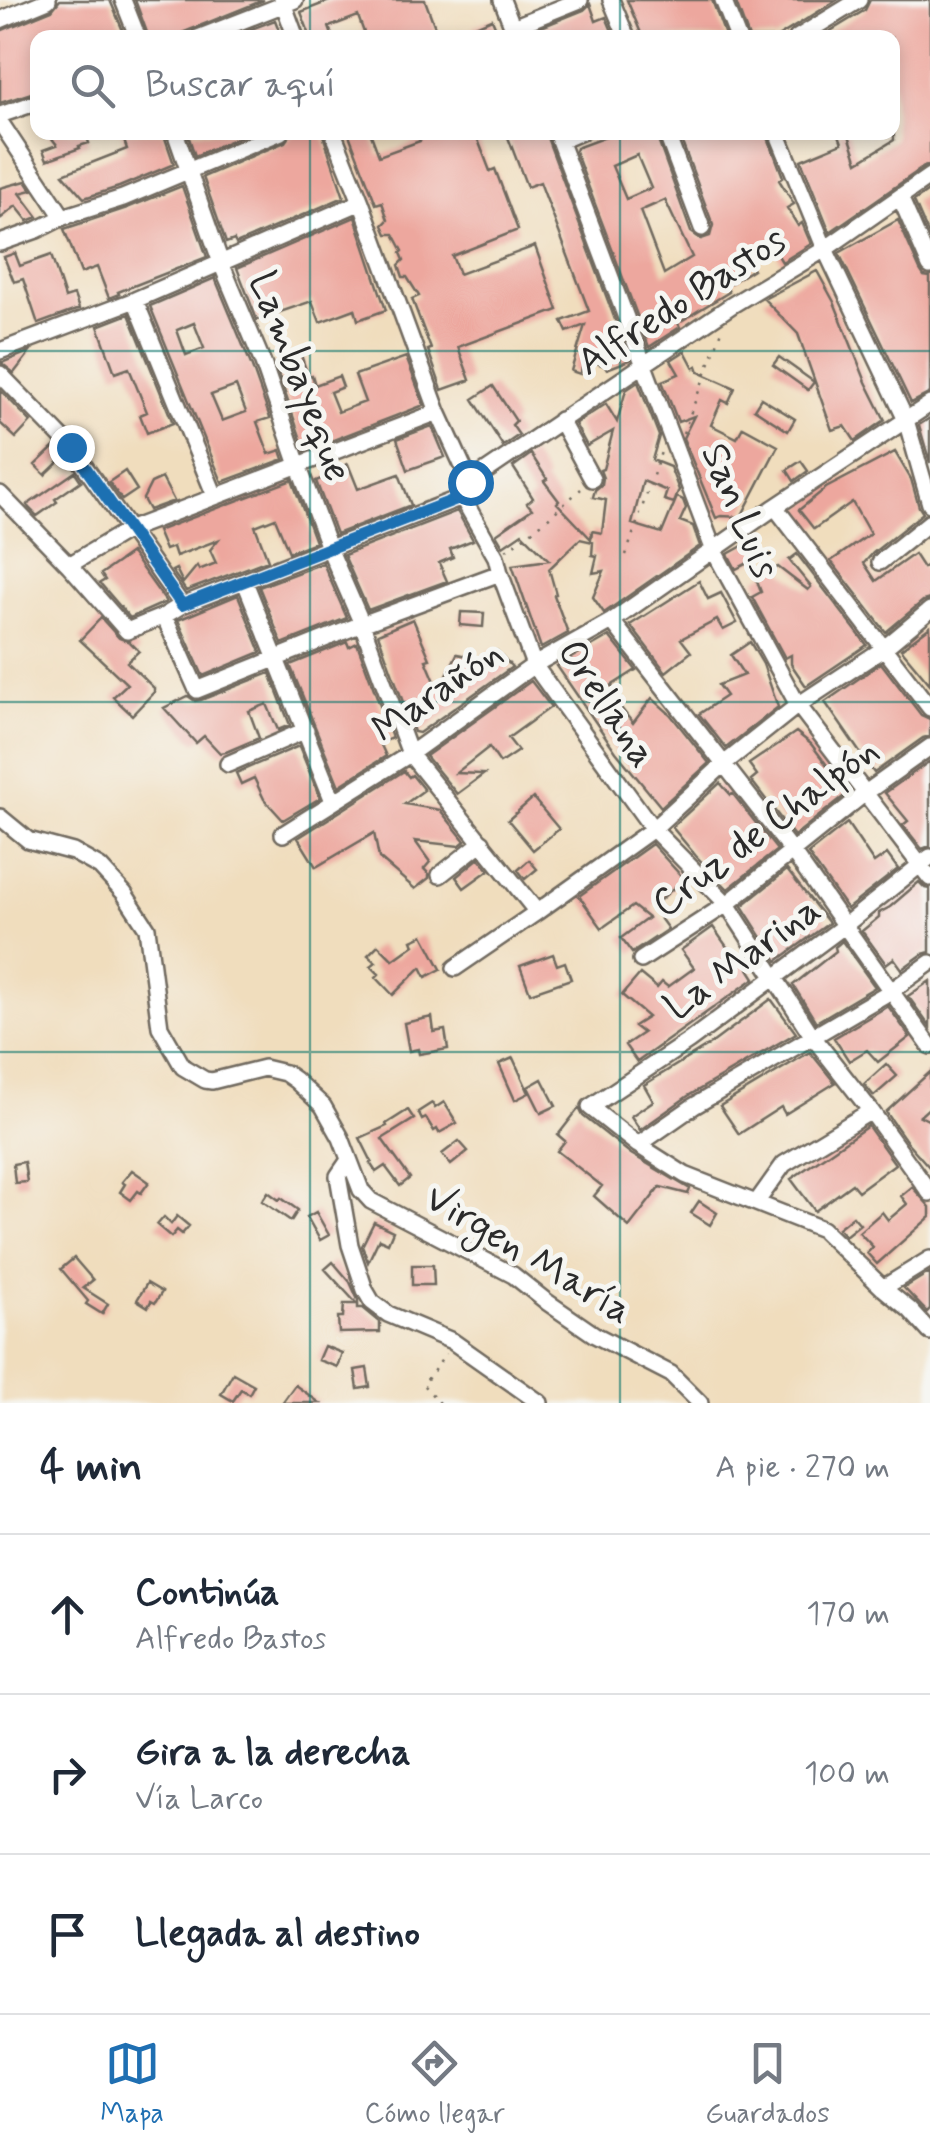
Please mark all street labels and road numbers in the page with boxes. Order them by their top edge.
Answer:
street label: Alfredo Bastos [568,215,796,389]
street label: Lambayeque [235,264,363,490]
street label: San Luis [687,436,791,586]
street label: Marañón [362,628,514,756]
street label: Orellana [544,630,668,778]
street label: Cruz de Chalpón [642,726,890,930]
street label: La Marina [654,885,832,1033]
street label: Virgen María [413,1173,641,1340]

